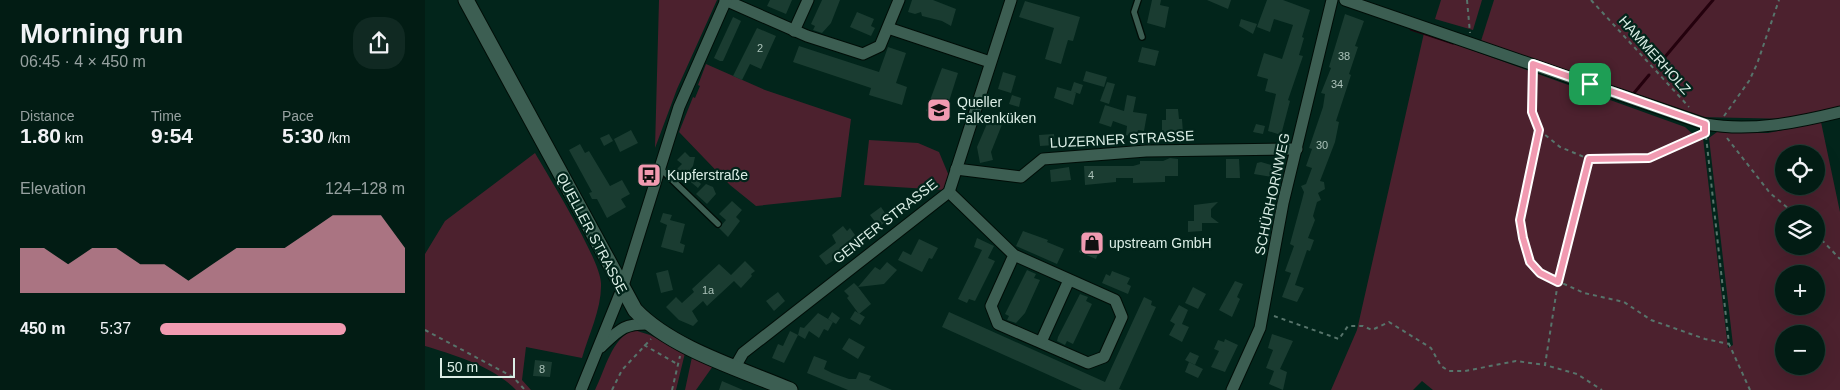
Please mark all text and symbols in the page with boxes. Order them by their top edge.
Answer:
street label: HAMMERHOLZ [1616,13,1695,98]
button: share [353,17,405,69]
text: Morning run [20,18,183,49]
house number: 2 [757,42,763,54]
house number: 38 [1338,50,1350,62]
text: 06:45 · 4 × 450 m [20,53,146,70]
pin [1569,63,1611,105]
icon: arrive [1576,70,1604,98]
house number: 34 [1331,78,1343,90]
place label: Queller Falkenküken [957,94,1036,126]
school or university icon: Queller Falkenküken [926,97,952,123]
text: Distance [20,108,74,124]
text: Time [151,108,182,124]
text: Pace [282,108,314,124]
text: 1.80 [20,124,61,147]
text: 9:54 [151,124,193,147]
text: 5:30 [282,124,324,147]
street label: LUZERNER STRASSE [1049,127,1195,151]
text: km [61,130,83,146]
text: /km [324,130,350,146]
street label: SCHÜRHORNWEG [1250,131,1293,257]
house number: 30 [1316,139,1328,151]
map controls [1775,145,1825,375]
button: locate [1775,145,1825,195]
bus stop icon: Kupferstraße [636,162,662,188]
place label: Kupferstraße [667,167,748,183]
house number: 4 [1088,169,1094,181]
street label: QUELLER STRASSE [553,170,631,296]
street label: GENFER STRASSE [830,175,940,267]
text: Elevation [20,180,86,197]
text: 124–128 m [325,180,405,197]
button: layers [1775,205,1825,255]
shop icon: upstream GmbH [1079,230,1105,256]
place label: upstream GmbH [1109,235,1212,251]
button: + [1775,265,1825,315]
house number: 1a [702,284,715,296]
text: 450 m [20,320,65,337]
text: 5:37 [100,320,131,337]
button: − [1775,325,1825,375]
scale bar [440,355,515,378]
text: 50 m [447,359,478,375]
house number: 8 [539,363,545,375]

